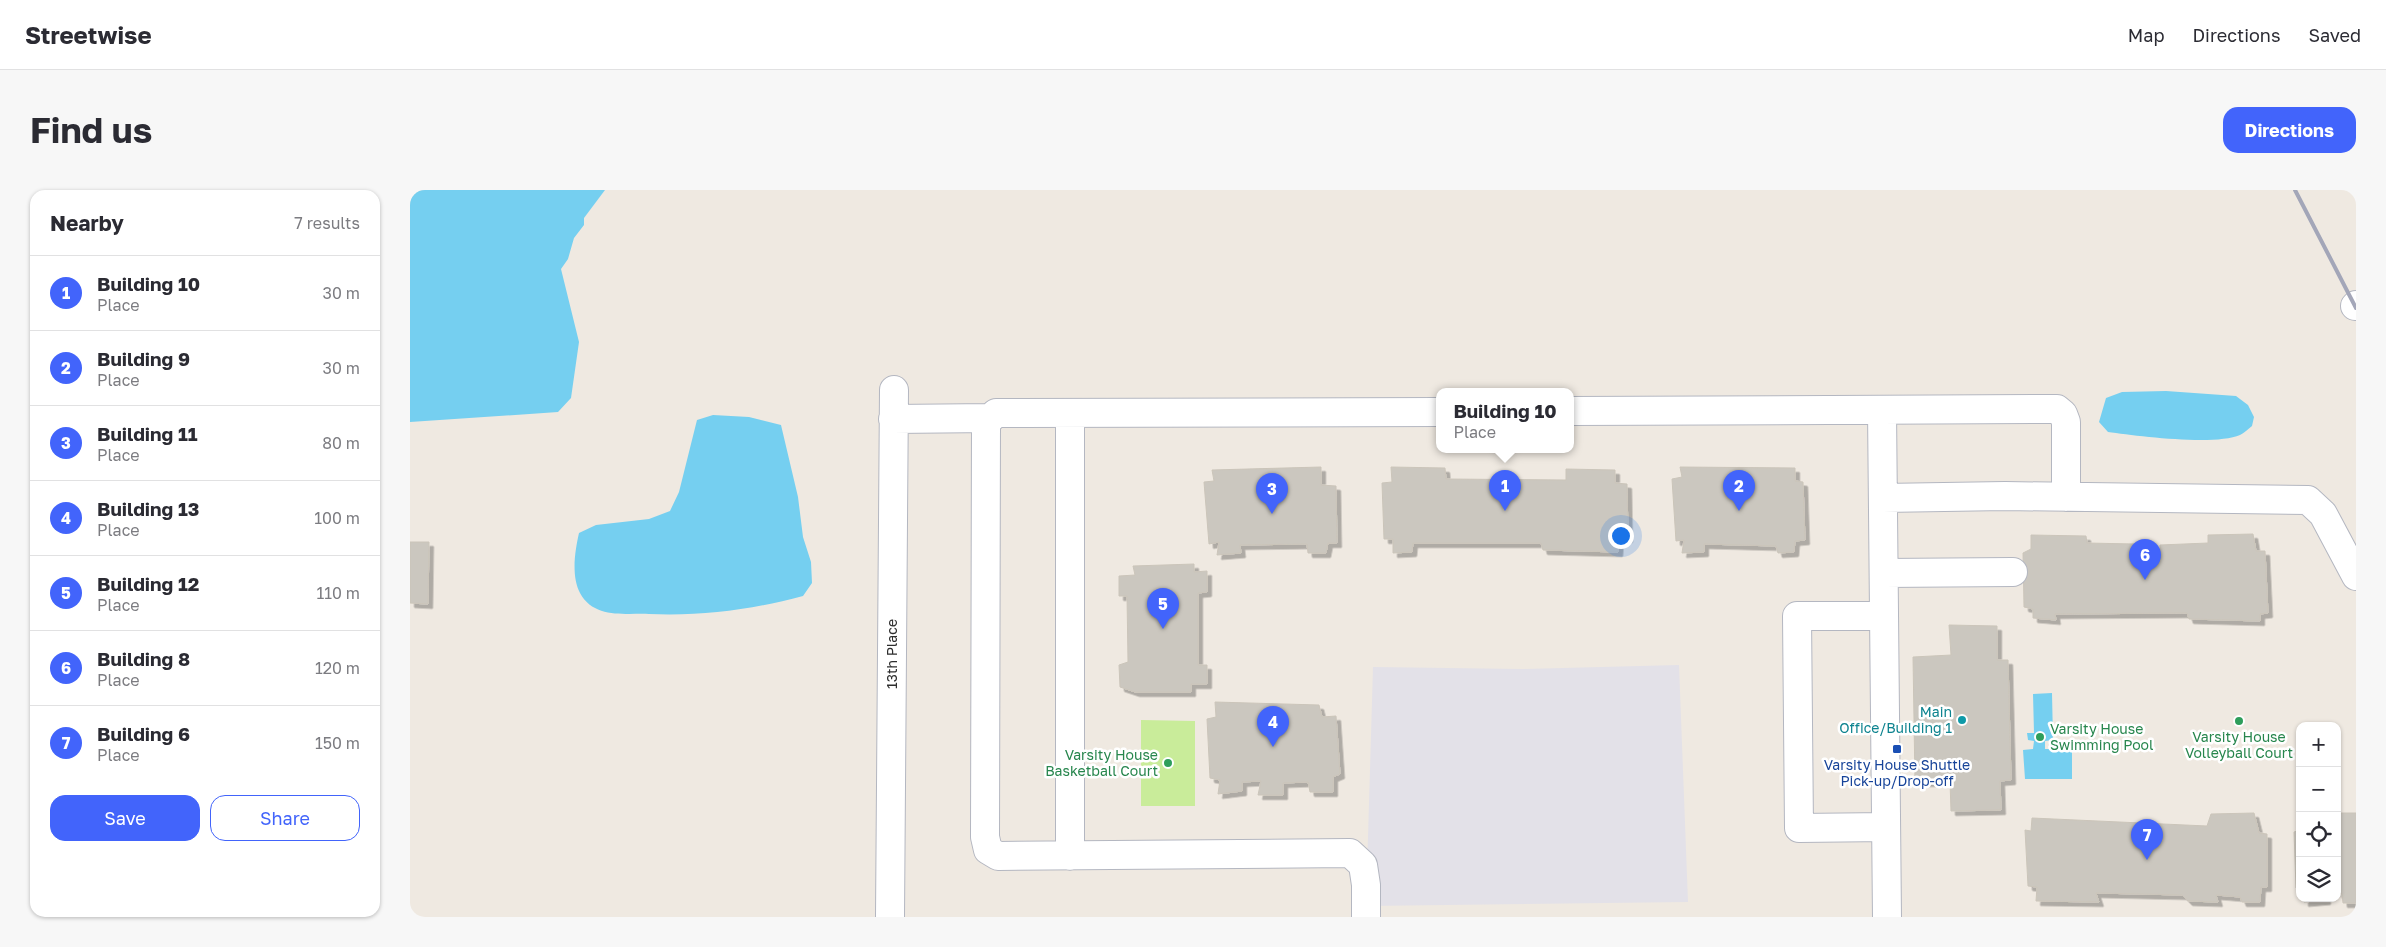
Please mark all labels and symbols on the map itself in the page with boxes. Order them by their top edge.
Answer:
pin: 1 [1489,470,1521,511]
pin: 2 [1723,470,1755,511]
pin: 3 [1256,473,1288,514]
your location [1608,523,1634,549]
pin: 6 [2129,539,2161,580]
pin: 5 [1147,588,1179,629]
street label: 13th Place [883,619,900,689]
place label: Main Office/Building 1 [1839,703,1952,736]
pin: 4 [1257,706,1289,747]
marker: Main Office/Building 1 [1956,714,1968,726]
marker: Varsity House Volleyball Court [2233,715,2245,727]
place label: Varsity House Swimming Pool [2050,720,2153,753]
place label: Varsity House Volleyball Court [2185,728,2293,761]
marker: Varsity House Swimming Pool [2034,731,2046,743]
marker: Varsity House Shuttle Pick-up/Drop-off [1891,743,1903,755]
place label: Varsity House Basketball Court [1045,746,1158,779]
place label: Varsity House Shuttle Pick-up/Drop-off [1824,756,1970,789]
marker: Varsity House Basketball Court [1162,757,1174,769]
pin: 7 [2131,819,2163,860]

